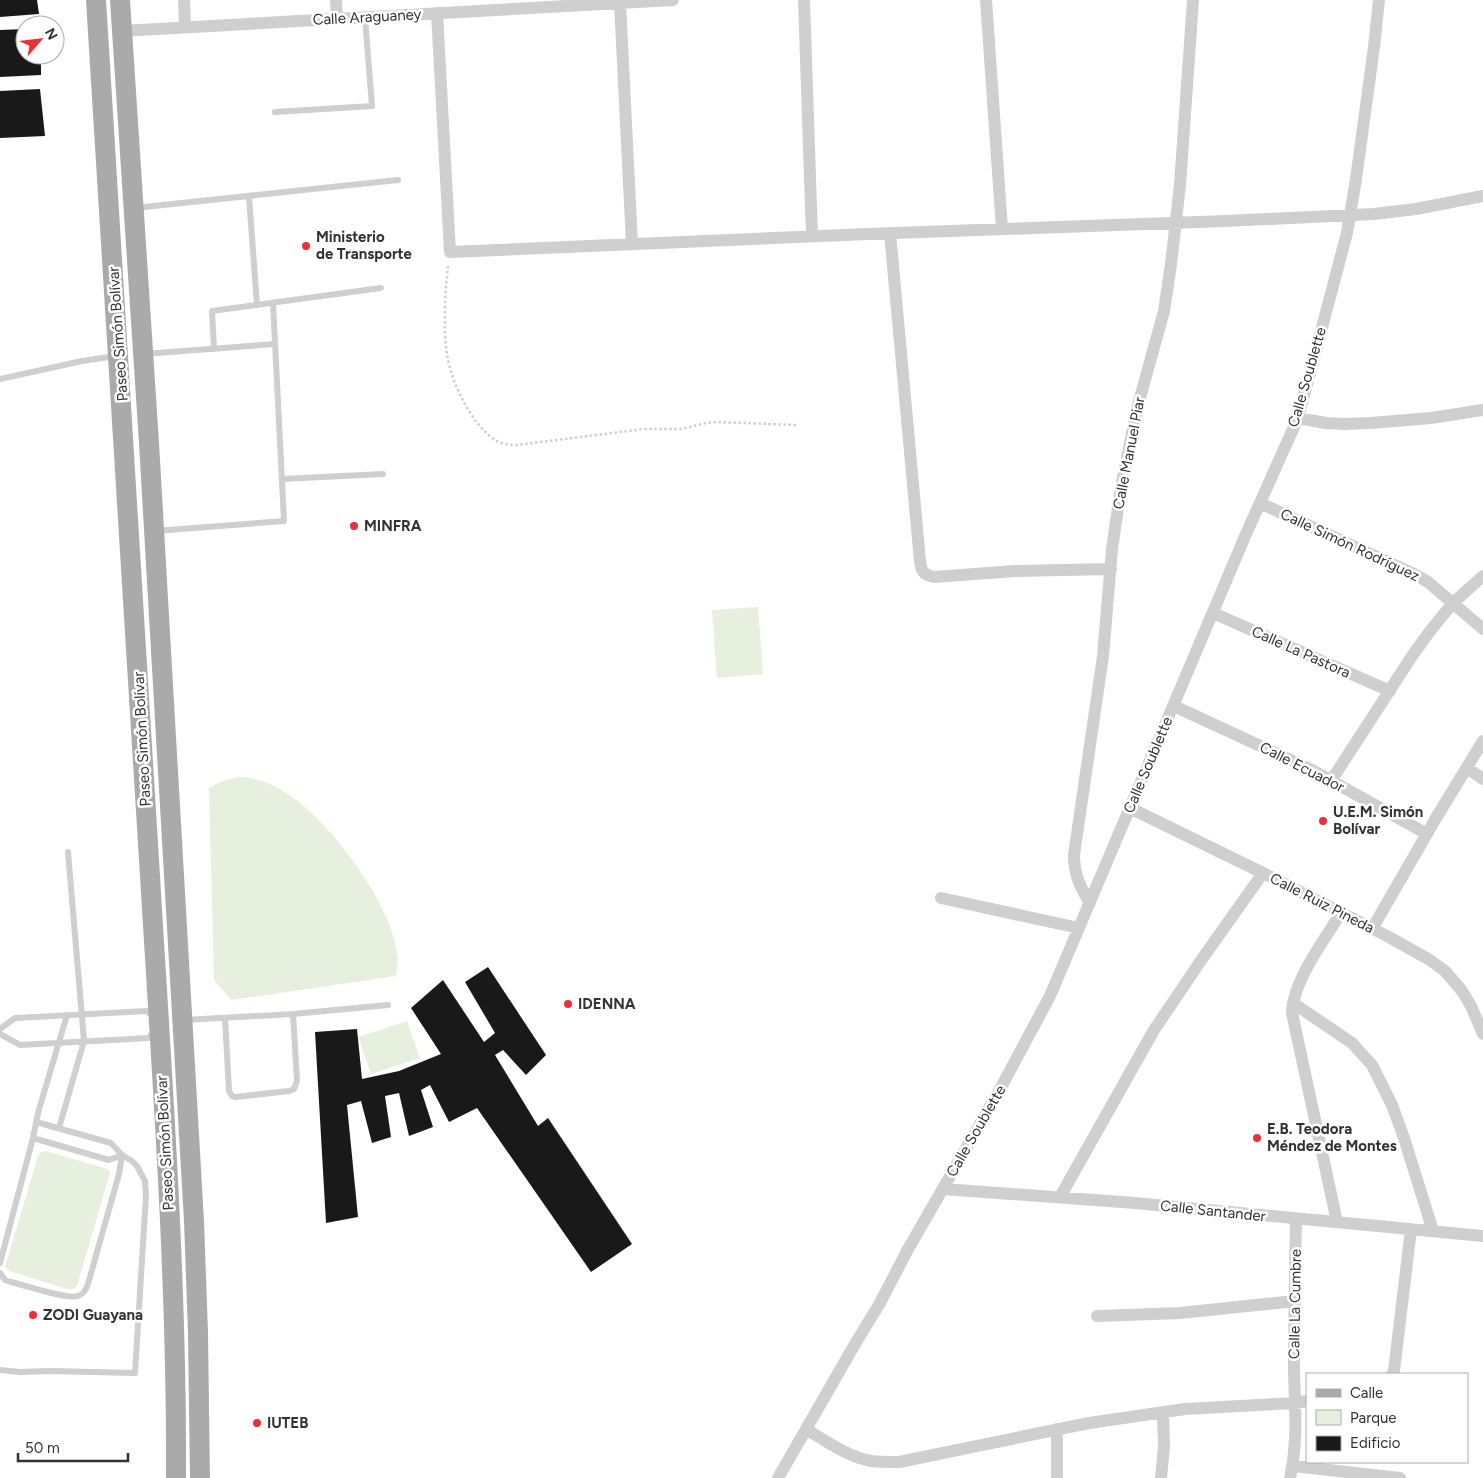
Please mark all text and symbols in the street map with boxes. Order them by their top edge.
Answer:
street label: Calle Araguaney [312,5,422,29]
north arrow [15,15,65,65]
text: N [41,25,61,43]
place label: Ministerio de Transporte [316,228,412,263]
marker: Ministerio de Transporte [300,240,312,252]
street label: Paseo Simón Bolívar [104,266,132,402]
street label: Calle Soublette [1284,325,1330,429]
street label: Calle Manuel Piar [1109,395,1149,511]
street label: Calle Simón Rodríguez [1278,505,1422,585]
place label: MINFRA [364,517,422,535]
marker: MINFRA [348,520,360,532]
street label: Calle La Pastora [1249,622,1353,682]
street label: Paseo Simón Bolívar [129,671,155,807]
street label: Calle Soublette [1120,714,1176,816]
street label: Calle Ecuador [1257,738,1347,796]
place label: U.E.M. Simón Bolívar [1333,803,1423,838]
marker: U.E.M. Simón Bolívar [1317,815,1329,827]
street label: Calle Ruiz Pineda [1267,869,1377,937]
place label: IDENNA [578,995,636,1013]
marker: IDENNA [562,998,574,1010]
street label: Paseo Simón Bolívar [152,1075,178,1211]
street label: Calle Soublette [942,1082,1010,1180]
place label: E.B. Teodora Méndez de Montes [1267,1120,1397,1155]
marker: E.B. Teodora Méndez de Montes [1251,1132,1263,1144]
street label: Calle Santander [1159,1197,1267,1225]
street label: Calle La Cumbre [1285,1249,1305,1359]
place label: ZODI Guayana [43,1306,143,1324]
marker: ZODI Guayana [27,1309,39,1321]
legend [1306,1373,1468,1463]
text: Calle [1350,1384,1383,1402]
text: Parque [1350,1409,1397,1427]
place label: IUTEB [267,1414,308,1432]
marker: IUTEB [251,1417,263,1429]
scale bar [18,1430,128,1462]
text: Edificio [1350,1434,1401,1452]
text: 50 m [25,1439,60,1457]

